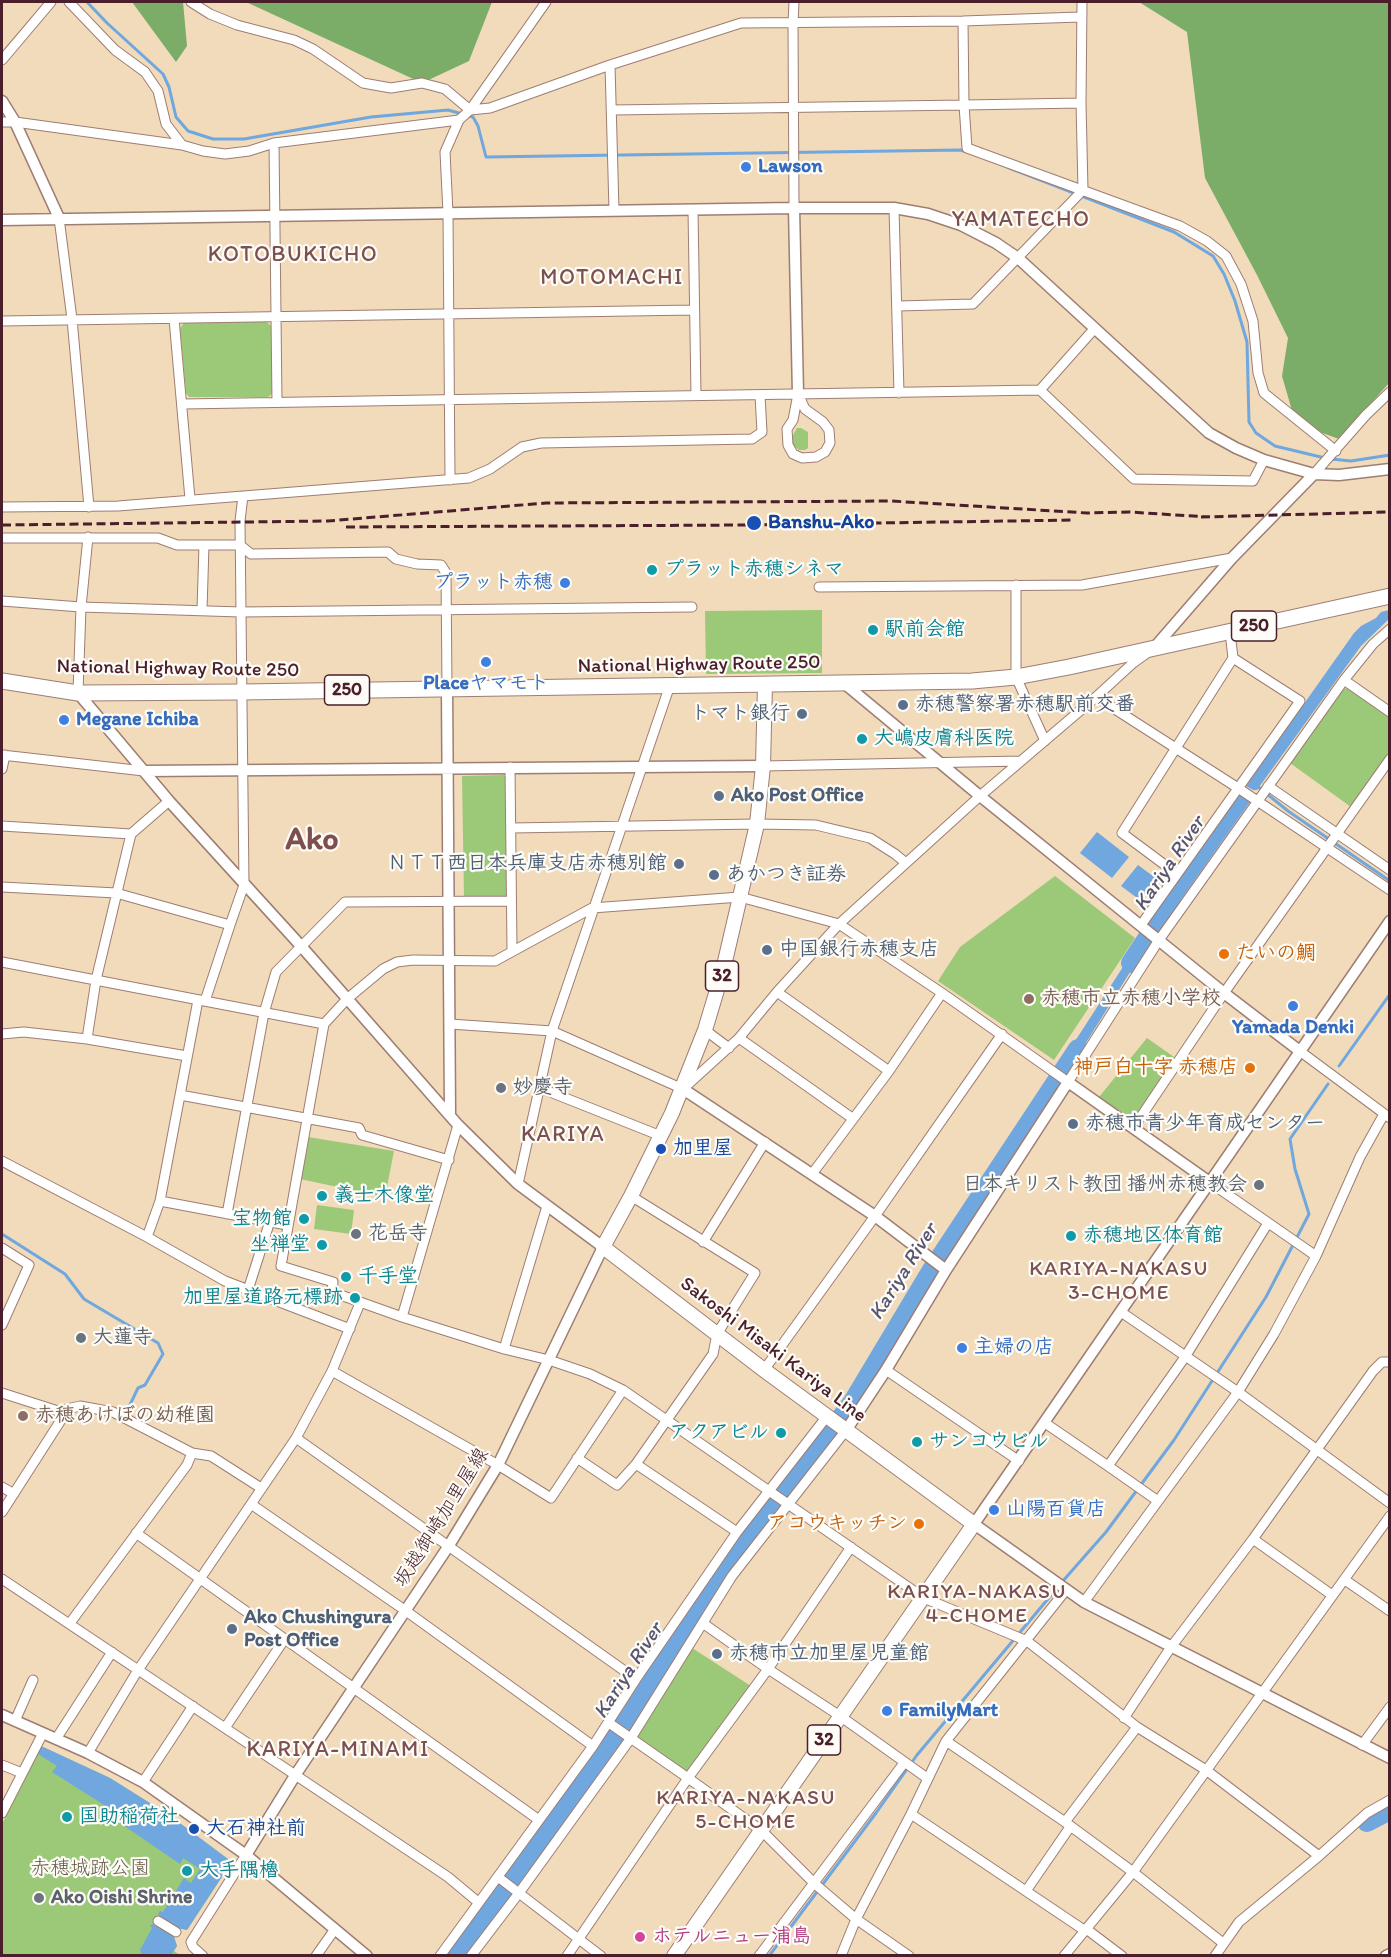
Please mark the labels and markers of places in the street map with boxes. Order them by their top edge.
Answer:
place label: Lawson [758,155,823,179]
marker: Lawson [739,160,753,174]
place label: Banshu-Ako [768,511,874,535]
marker: Banshu-Ako [745,514,763,532]
place label: プラット赤穂シネマ [664,558,844,582]
marker: プラット赤穂シネマ [645,563,659,577]
place label: プラット赤穂 [433,571,553,595]
marker: プラット赤穂 [558,576,572,590]
place label: 駅前会館 [885,618,965,642]
marker: 駅前会館 [866,623,880,637]
marker: Placeヤマモト [479,655,493,669]
place label: Placeヤマモト [423,672,549,696]
place label: 赤穂警察署赤穂駅前交番 [915,693,1135,717]
marker: 赤穂警察署赤穂駅前交番 [896,698,910,712]
place label: トマト銀行 [690,702,790,726]
marker: トマト銀行 [795,707,809,721]
place label: Megane Ichiba [76,708,199,732]
marker: Megane Ichiba [57,713,71,727]
place label: 大嶋皮膚科医院 [874,727,1014,751]
marker: 大嶋皮膚科医院 [855,732,869,746]
place label: Ako Post Office [731,784,864,808]
marker: Ako Post Office [712,789,726,803]
place label: ＮＴＴ西日本兵庫支店赤穂別館 [387,852,667,876]
marker: ＮＴＴ西日本兵庫支店赤穂別館 [672,857,686,871]
place label: あかつき証券 [726,863,846,887]
marker: あかつき証券 [707,868,721,882]
place label: 中国銀行赤穂支店 [779,938,939,962]
place label: たいの鯛 [1236,942,1316,966]
marker: 中国銀行赤穂支店 [760,943,774,957]
marker: たいの鯛 [1217,947,1231,961]
place label: 赤穂市立赤穂小学校 [1041,987,1221,1011]
marker: 赤穂市立赤穂小学校 [1022,992,1036,1006]
marker: Yamada Denki [1286,999,1300,1013]
place label: Yamada Denki [1232,1016,1354,1040]
place label: 神戸白十字 赤穂店 [1074,1056,1238,1080]
marker: 神戸白十字 赤穂店 [1243,1061,1257,1075]
place label: 妙慶寺 [513,1076,573,1100]
marker: 妙慶寺 [494,1081,508,1095]
place label: 赤穂市青少年育成センター [1085,1112,1325,1136]
marker: 赤穂市青少年育成センター [1066,1117,1080,1131]
place label: 加里屋 [673,1137,733,1161]
marker: 加里屋 [654,1142,668,1156]
place label: 日本キリスト教団 播州赤穂教会 [963,1173,1247,1197]
marker: 日本キリスト教団 播州赤穂教会 [1252,1178,1266,1192]
place label: 義士木像堂 [334,1184,434,1208]
marker: 義士木像堂 [315,1189,329,1203]
place label: 宝物館 [232,1207,292,1231]
marker: 宝物館 [297,1212,311,1226]
place label: 花岳寺 [368,1222,428,1246]
place label: 赤穂地区体育館 [1083,1224,1223,1248]
marker: 花岳寺 [349,1227,363,1241]
marker: 赤穂地区体育館 [1064,1229,1078,1243]
place label: 坐禅堂 [250,1233,310,1257]
marker: 坐禅堂 [315,1238,329,1252]
place label: 千手堂 [358,1265,418,1289]
marker: 千手堂 [339,1270,353,1284]
place label: 加里屋道路元標跡 [183,1286,343,1310]
marker: 加里屋道路元標跡 [348,1291,362,1305]
place label: 大蓮寺 [93,1326,153,1350]
marker: 大蓮寺 [74,1331,88,1345]
place label: 主婦の店 [974,1336,1054,1360]
marker: 主婦の店 [955,1341,969,1355]
place label: 赤穂あけぼの幼稚園 [35,1404,215,1428]
marker: 赤穂あけぼの幼稚園 [16,1409,30,1423]
place label: アクアビル [669,1421,769,1445]
marker: アクアビル [774,1426,788,1440]
place label: サンコウビル [929,1430,1049,1454]
marker: サンコウビル [910,1435,924,1449]
place label: 山陽百貨店 [1006,1498,1106,1522]
marker: 山陽百貨店 [987,1503,1001,1517]
place label: アコウキッチン [767,1512,907,1536]
marker: アコウキッチン [912,1517,926,1531]
place label: Ako Chushingura Post Office [244,1606,392,1653]
marker: Ako Chushingura Post Office [225,1622,239,1636]
place label: 赤穂市立加里屋児童館 [729,1642,929,1666]
marker: 赤穂市立加里屋児童館 [710,1647,724,1661]
place label: FamilyMart [899,1699,998,1723]
marker: FamilyMart [880,1704,894,1718]
place label: 国助稲荷社 [79,1805,179,1829]
marker: 国助稲荷社 [60,1810,74,1824]
place label: 大石神社前 [206,1817,306,1841]
marker: 大石神社前 [187,1822,201,1836]
place label: 大手隅櫓 [199,1859,279,1883]
marker: 大手隅櫓 [180,1864,194,1878]
place label: Ako Oishi Shrine [51,1886,193,1910]
marker: Ako Oishi Shrine [32,1891,46,1905]
place label: ホテルニュー浦島 [652,1925,812,1949]
marker: ホテルニュー浦島 [633,1930,647,1944]

